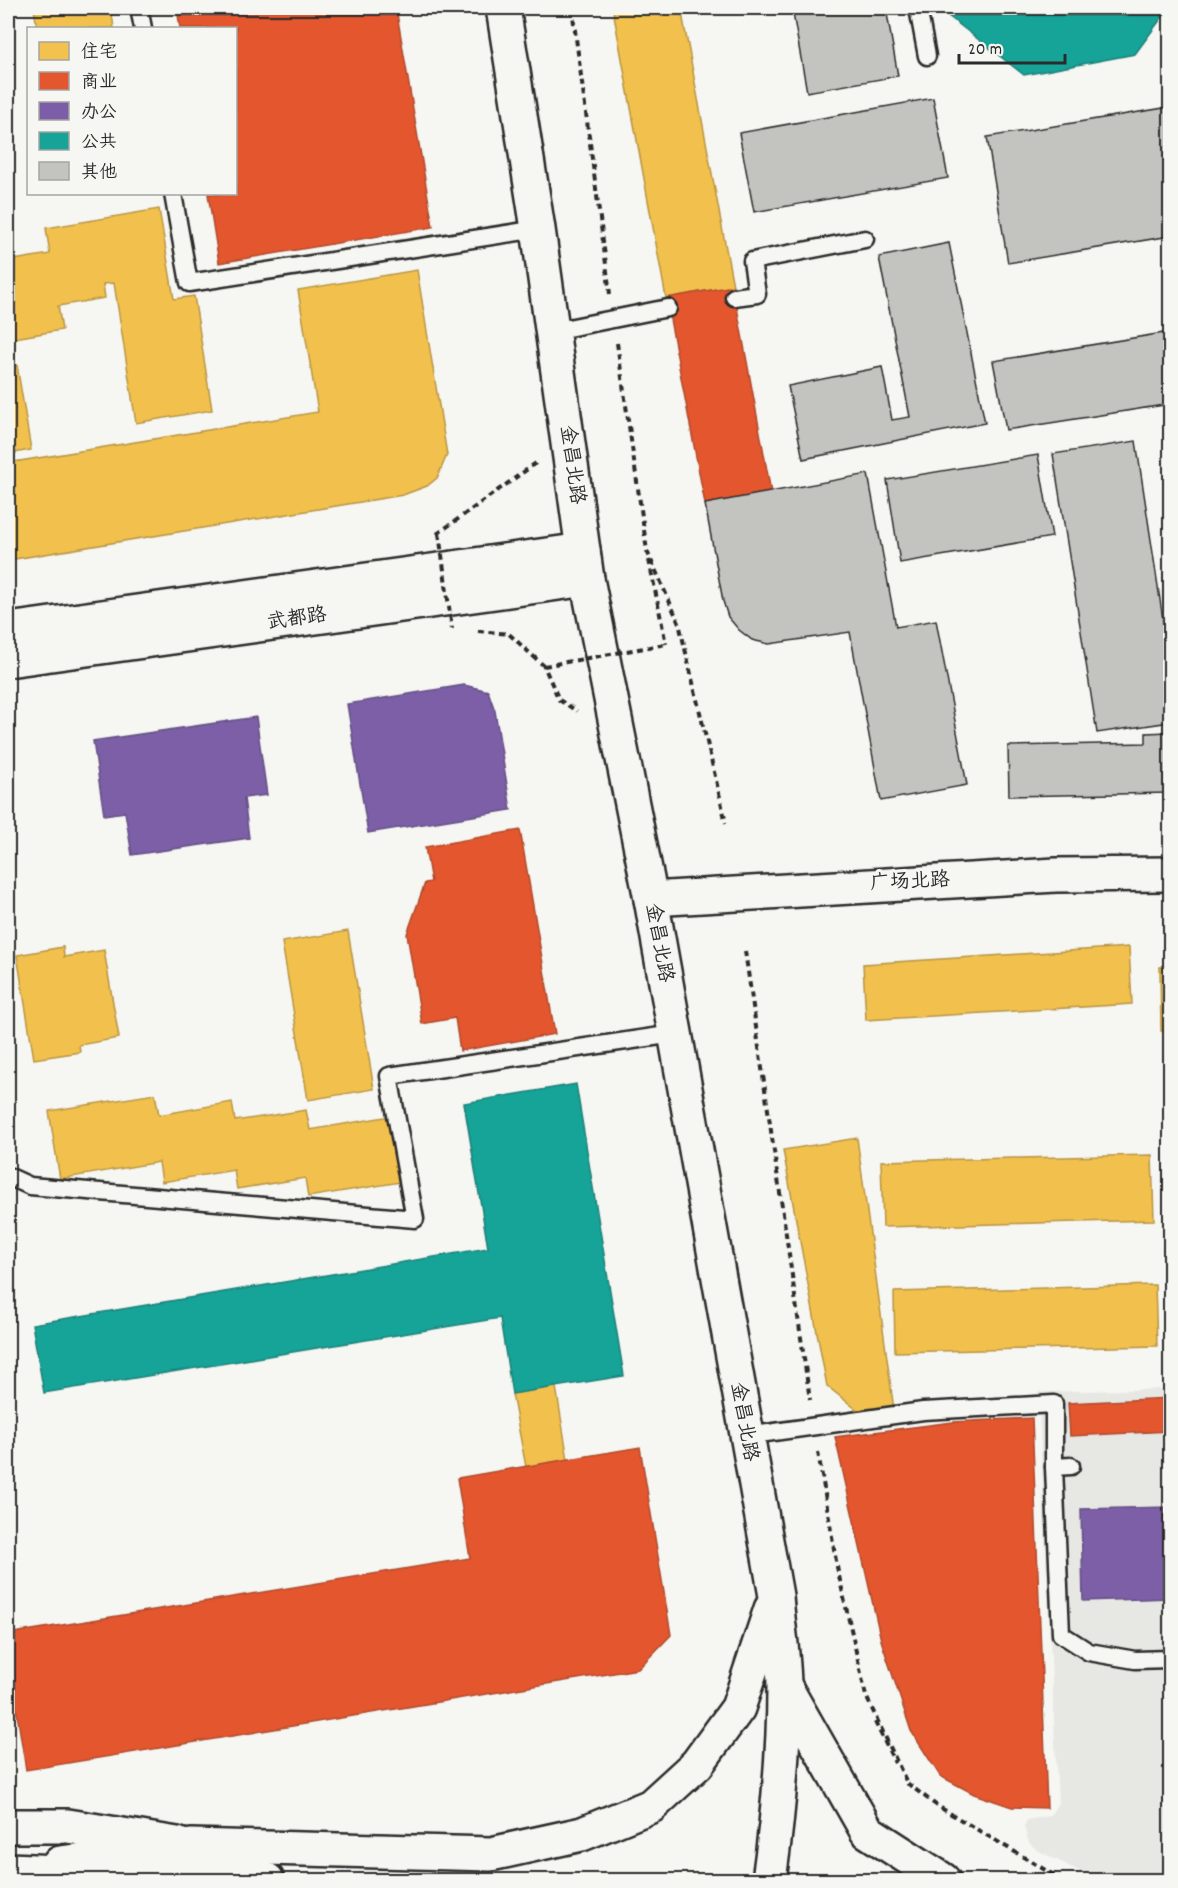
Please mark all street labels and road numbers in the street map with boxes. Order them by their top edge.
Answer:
street label: 金昌北路 [552,423,591,508]
street label: 武都路 [265,602,330,638]
street label: 广场北路 [869,867,952,899]
street label: 金昌北路 [637,901,679,986]
street label: 金昌北路 [722,1380,764,1465]

